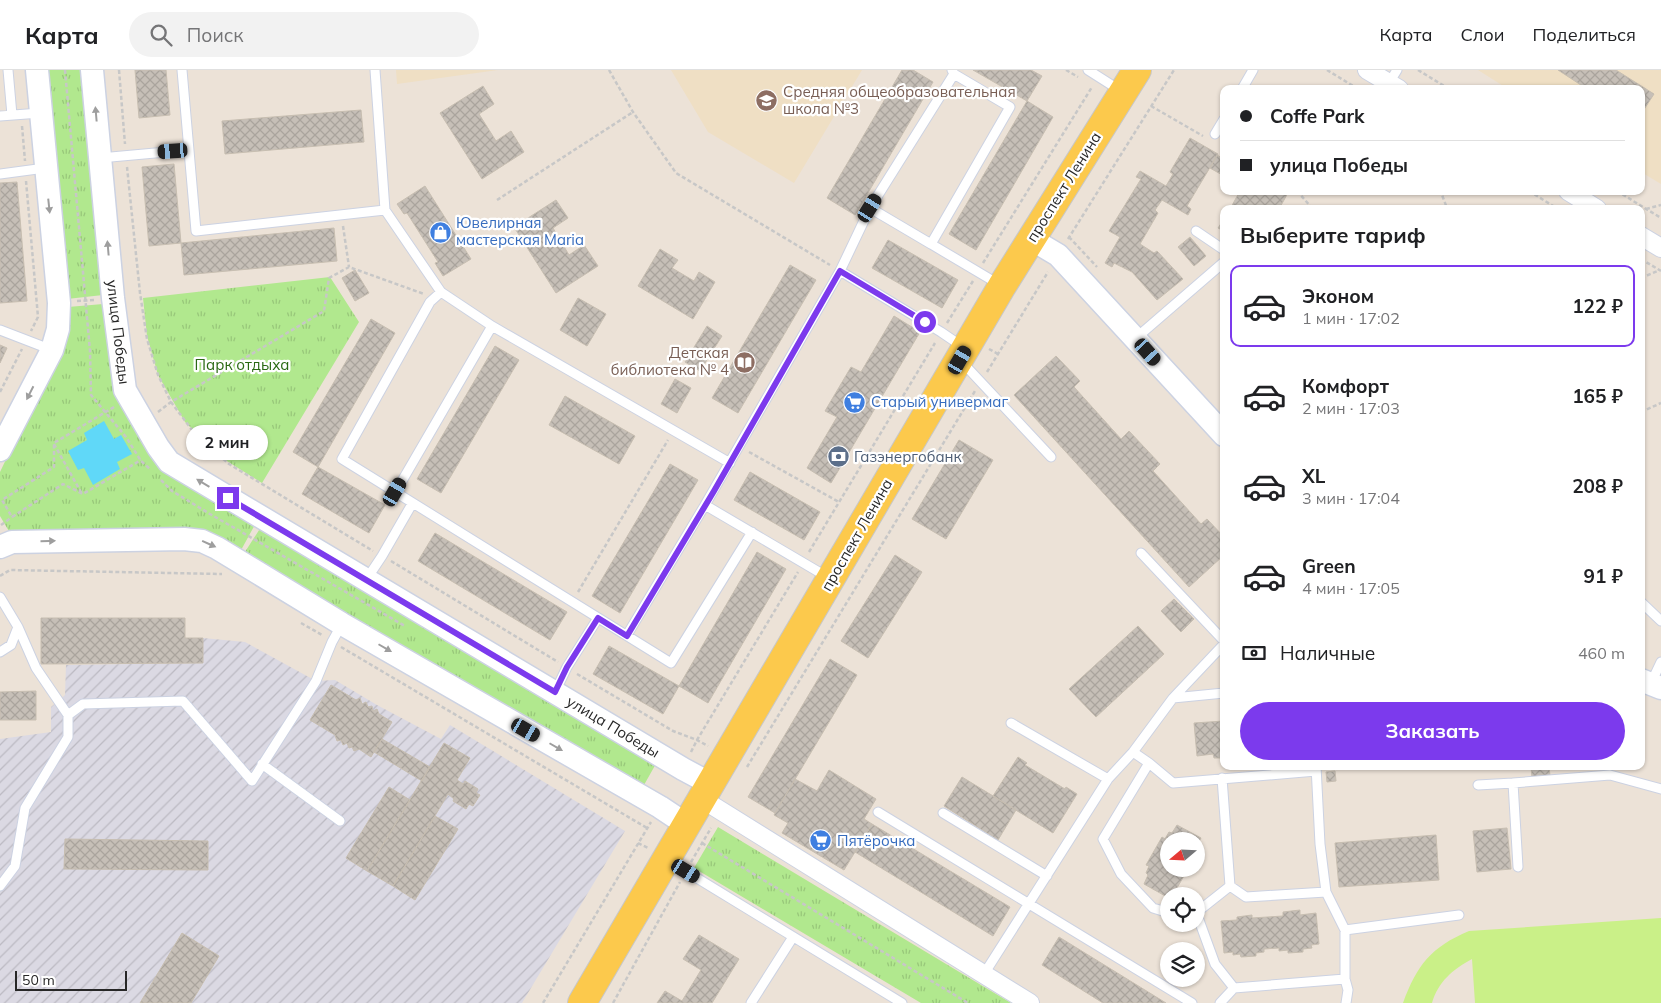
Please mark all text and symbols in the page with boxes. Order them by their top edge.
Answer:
search box [129,12,479,57]
text: Карта [25,20,99,50]
icon: search [147,21,175,49]
text: Поиск [187,23,244,47]
text: Карта [1380,23,1432,46]
text: Слои [1460,23,1505,46]
text: Поделиться [1533,23,1636,46]
place label: Средняя общеобразовательная школа №3 [783,82,1016,118]
school or university icon: Средняя общеобразовательная школа №3 [755,89,779,113]
text: Coffe Park [1270,104,1364,128]
one-way arrow [92,106,100,122]
street label: проспект Ленина [1022,128,1105,245]
car [157,142,188,160]
text: улица Победы [1270,153,1408,177]
car [855,191,884,225]
one-way arrow [45,198,53,214]
place label: Ювелирная мастерская Maria [456,213,584,249]
shop icon: Ювелирная мастерская Maria [428,220,452,244]
text: Выберите тариф [1240,221,1426,249]
one-way arrow [104,240,112,256]
street label: улица Победы [103,279,134,385]
icon: car [1242,284,1287,329]
text: Эконом [1302,284,1374,308]
text: 122 ₽ [1572,294,1623,318]
text: 1 мин · 17:02 [1302,308,1400,328]
route start [914,311,936,333]
car [1132,336,1163,368]
place label: Детская библиотека № 4 [611,343,729,379]
car [946,343,973,377]
library icon: Детская библиотека № 4 [733,350,757,374]
park label: Парк отдыха [195,355,289,374]
icon: car [1242,374,1287,419]
text: Комфорт [1302,374,1389,398]
text: 165 ₽ [1572,384,1623,408]
one-way arrow [26,386,34,401]
supermarket icon: Старый универмаг [843,390,867,414]
place label: Старый универмаг [871,392,1008,411]
text: 2 мин · 17:03 [1302,398,1400,418]
callout: 2 мин [187,426,269,460]
text: 2 мин [205,432,249,452]
bank icon: Газэнергобанк [826,445,850,469]
place label: Газэнергобанк [854,447,963,466]
icon: car [1242,464,1287,509]
text: XL [1302,464,1325,488]
text: 208 ₽ [1572,474,1623,498]
car [381,475,408,509]
street label: проспект Ленина [817,475,896,594]
one-way arrow [197,478,210,487]
route end [217,487,239,509]
text: 3 мин · 17:04 [1302,488,1400,508]
one-way arrow [40,537,56,545]
one-way arrow [202,540,216,548]
icon: car [1242,554,1287,599]
text: Green [1302,554,1356,578]
text: 91 ₽ [1584,564,1623,588]
text: 4 мин · 17:05 [1302,578,1400,598]
icon: cash [1240,639,1268,667]
text: Наличные [1280,641,1375,665]
text: 460 m [1578,643,1625,663]
one-way arrow [378,644,391,653]
street label: улица Победы [563,691,663,762]
button: Заказать [1240,702,1625,760]
car [509,716,542,744]
one-way arrow [548,743,563,751]
supermarket icon: Пятёрочка [809,829,833,853]
place label: Пятёрочка [837,831,915,850]
north arrow [1160,832,1205,878]
map controls [1160,832,1205,987]
car [669,857,702,885]
button: locate [1160,887,1205,932]
button: layers [1160,942,1205,987]
scale bar [15,968,128,991]
text: 50 m [22,971,55,989]

